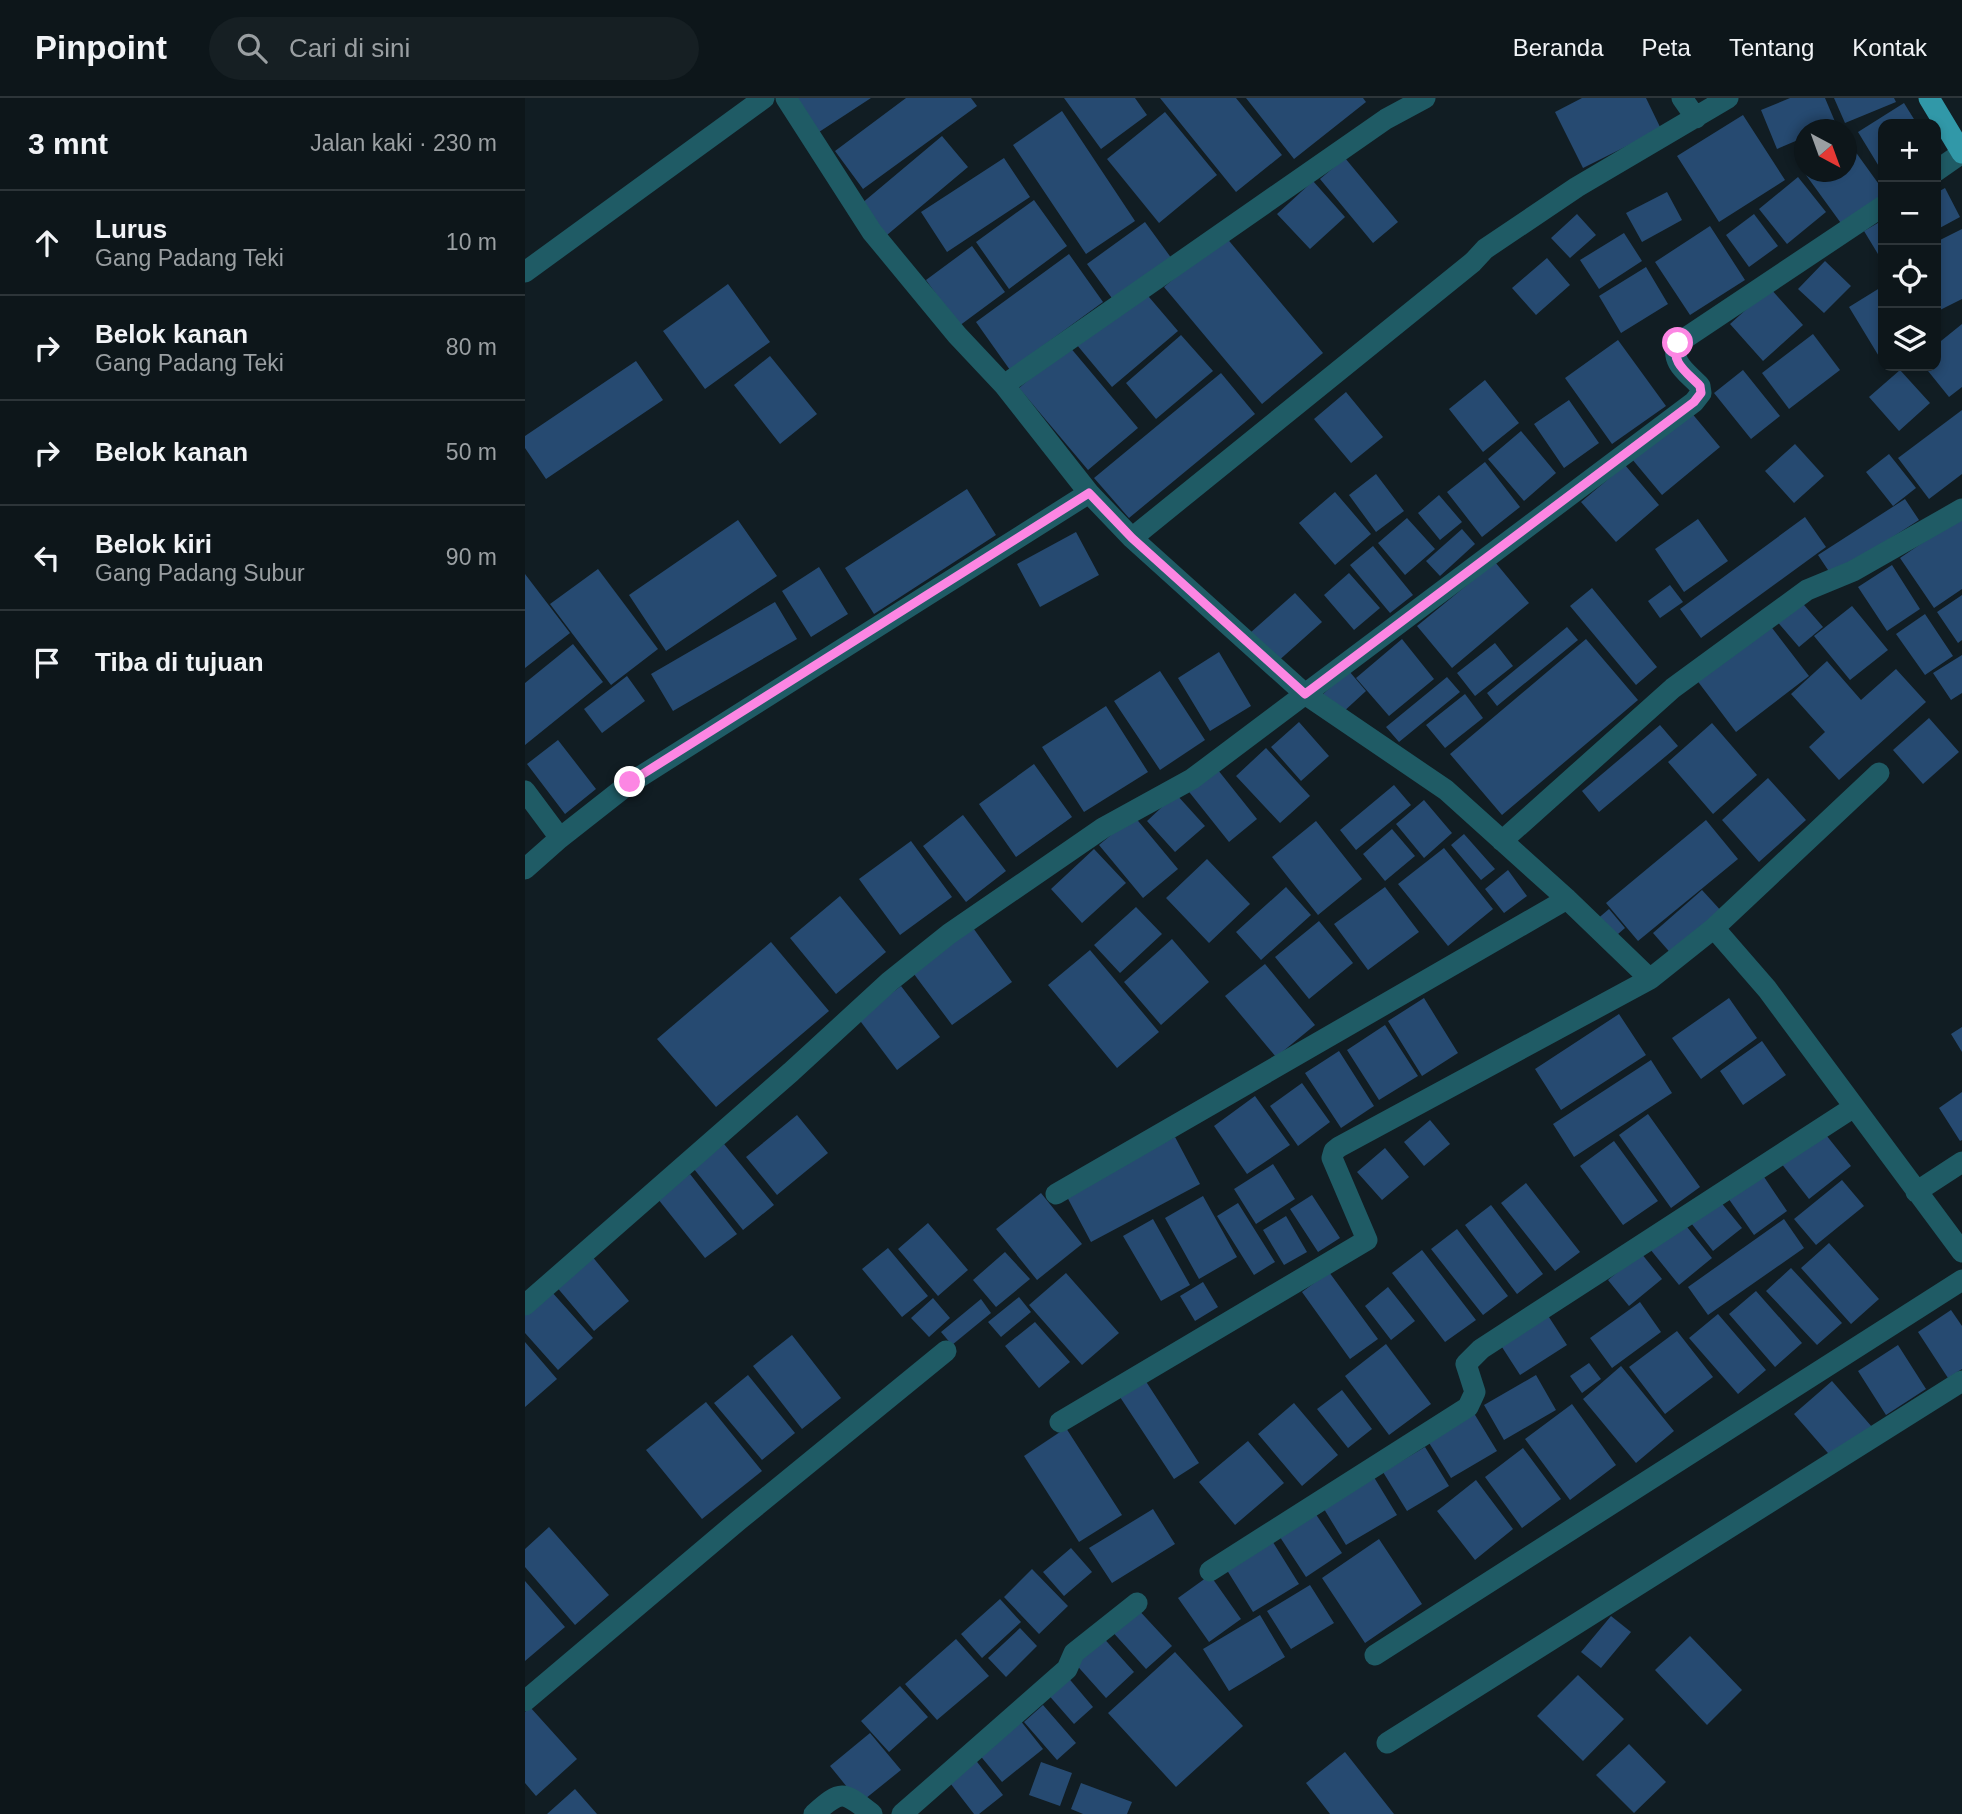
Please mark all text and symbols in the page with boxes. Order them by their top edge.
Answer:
search box [209,17,699,80]
text: Pinpoint [35,29,167,66]
icon: search [233,29,271,67]
text: Cari di sini [289,33,410,63]
text: Beranda [1513,34,1604,61]
text: Peta [1642,34,1691,61]
text: Tentang [1729,34,1814,61]
text: Kontak [1852,34,1927,61]
north arrow [1794,119,1857,182]
map controls [1878,119,1941,371]
button: + [1878,119,1941,182]
text: 3 mnt [28,127,108,160]
text: Jalan kaki · 230 m [310,130,497,156]
button: − [1878,182,1941,245]
text: Lurus [95,214,167,244]
icon: ahead [28,224,66,262]
text: 10 m [446,229,497,255]
text: Gang Padang Teki [95,245,284,271]
button: locate [1878,245,1941,308]
button: layers [1878,308,1941,371]
text: Belok kanan [95,319,248,349]
route start [1662,327,1693,358]
icon: right [28,329,66,367]
text: 80 m [446,334,497,360]
text: Gang Padang Teki [95,350,284,376]
icon: right [28,434,66,472]
text: Belok kanan [95,437,248,467]
text: 50 m [446,439,497,465]
text: Belok kiri [95,529,212,559]
icon: left [28,539,66,577]
text: 90 m [446,544,497,570]
text: Gang Padang Subur [95,560,305,586]
icon: arrive [28,644,66,682]
text: Tiba di tujuan [95,647,264,677]
route end [614,766,645,797]

